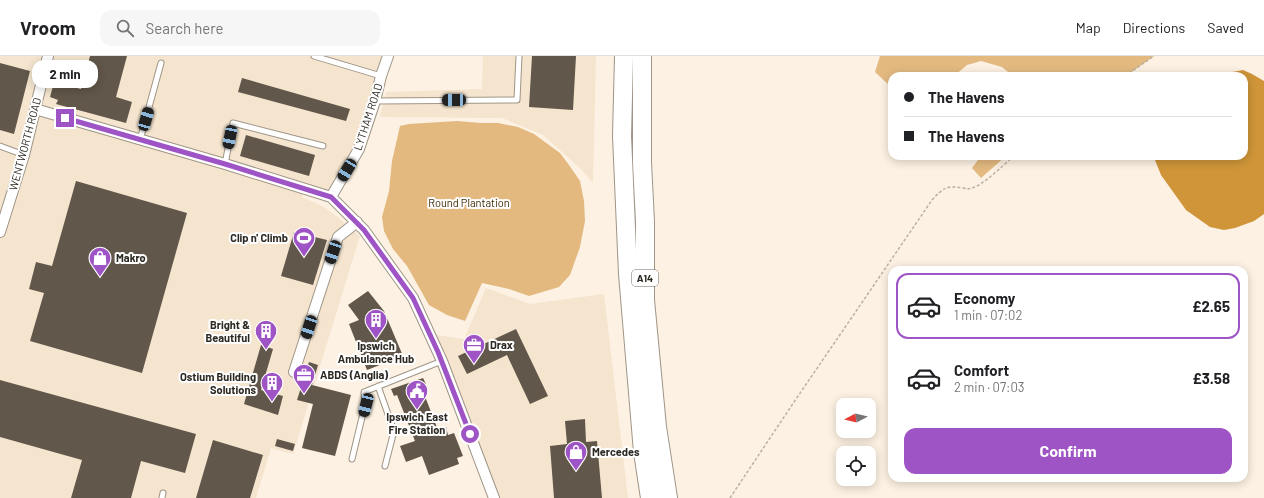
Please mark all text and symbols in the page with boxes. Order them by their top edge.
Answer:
search box [100,10,380,46]
text: Vroom [20,16,76,39]
icon: search [114,17,136,39]
text: Search here [146,19,224,37]
text: Map [1076,19,1101,36]
text: Directions [1123,19,1185,36]
text: Saved [1207,19,1244,36]
callout: 2 min [32,60,98,88]
text: 2 min [49,66,81,82]
street label: LYTHAM ROAD [351,82,385,152]
text: The Havens [928,88,1005,106]
car [442,94,466,106]
street label: WENTWORTH ROAD [6,96,43,192]
car [137,106,155,132]
route end [56,109,74,127]
car [222,124,238,150]
text: The Havens [928,127,1005,145]
car [336,157,358,183]
park label: Round Plantation [428,196,510,209]
sports icon: Clip n' Climb [291,225,317,258]
place label: Clip n' Climb [230,231,288,244]
car [324,239,342,265]
shop icon: Makro [87,245,113,278]
place label: Makro [116,251,146,264]
road number: A14 [632,270,658,286]
icon: car [906,288,942,324]
text: Economy [954,289,1015,307]
text: £2.65 [1192,297,1230,315]
building icon: Ipswich Ambulance Hub [363,307,389,340]
text: 1 min · 07:02 [954,307,1022,323]
car [300,314,318,340]
place label: Bright & Beautiful [206,318,250,344]
building icon: Bright & Beautiful [253,318,279,351]
office icon: Drax [461,332,487,365]
place label: Drax [490,338,513,351]
place label: Ipswich Ambulance Hub [338,339,414,365]
icon: car [906,360,942,396]
text: Comfort [954,361,1009,379]
office icon: ABDS (Anglia) [291,362,317,395]
place label: ABDS (Anglia) [320,368,388,381]
text: £3.58 [1192,369,1230,387]
place label: Ostium Building Solutions [180,370,256,396]
building icon: Ostium Building Solutions [259,370,285,403]
public building icon: Ipswich East Fire Station [404,378,430,411]
text: 2 min · 07:03 [954,379,1025,395]
car [357,392,375,418]
north arrow [836,398,876,438]
map controls [836,398,876,486]
place label: Ipswich East Fire Station [386,410,448,436]
route start [461,425,479,443]
button: Confirm [904,428,1232,474]
shop icon: Mercedes [563,439,589,472]
place label: Mercedes [592,445,640,458]
button: locate [836,446,876,486]

